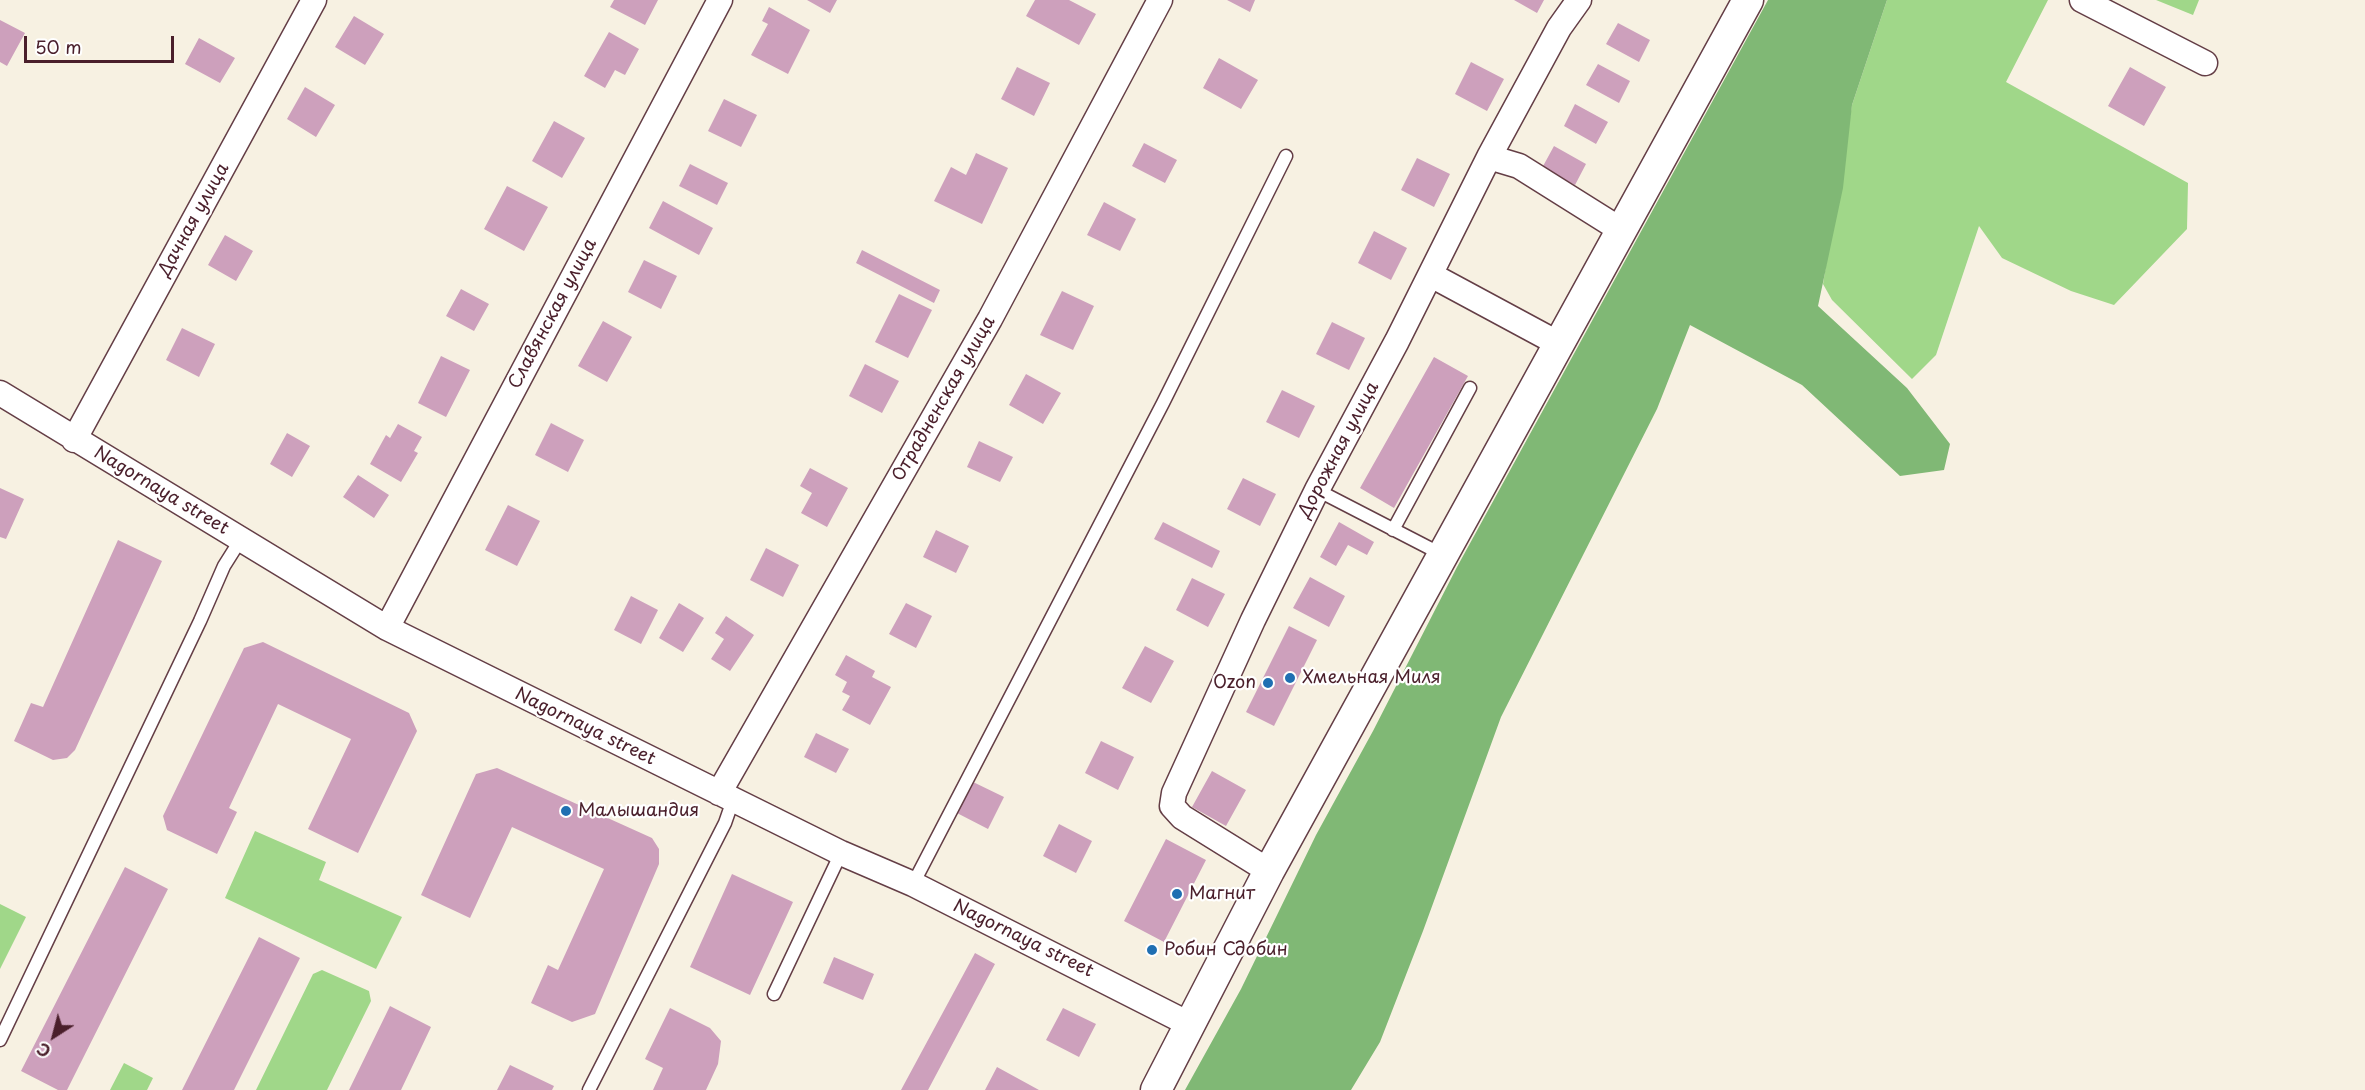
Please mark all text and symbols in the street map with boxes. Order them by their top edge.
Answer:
scale bar [27,24,177,62]
text: 50 m [35,33,82,60]
street label: Дачная улица [154,159,234,281]
street label: Славянская улица [504,235,602,393]
street label: Отрадненская улица [888,313,1000,485]
street label: Дорожная улица [1294,378,1384,522]
street label: Nagornaya street [90,442,232,540]
place label: Хмельная Миля [1302,667,1441,689]
marker: Хмельная Миля [1283,671,1297,685]
place label: Ozon [1213,672,1256,694]
marker: Ozon [1261,676,1275,690]
street label: Nagornaya street [511,684,659,770]
place label: Малышандия [578,800,699,822]
marker: Малышандия [559,804,573,818]
place label: Магнит [1189,883,1255,905]
marker: Магнит [1170,887,1184,901]
street label: Nagornaya street [949,896,1097,982]
place label: Робин Сдобин [1164,939,1288,961]
marker: Робин Сдобин [1145,943,1159,957]
north arrow [24,1006,84,1066]
text: С [31,1037,55,1064]

